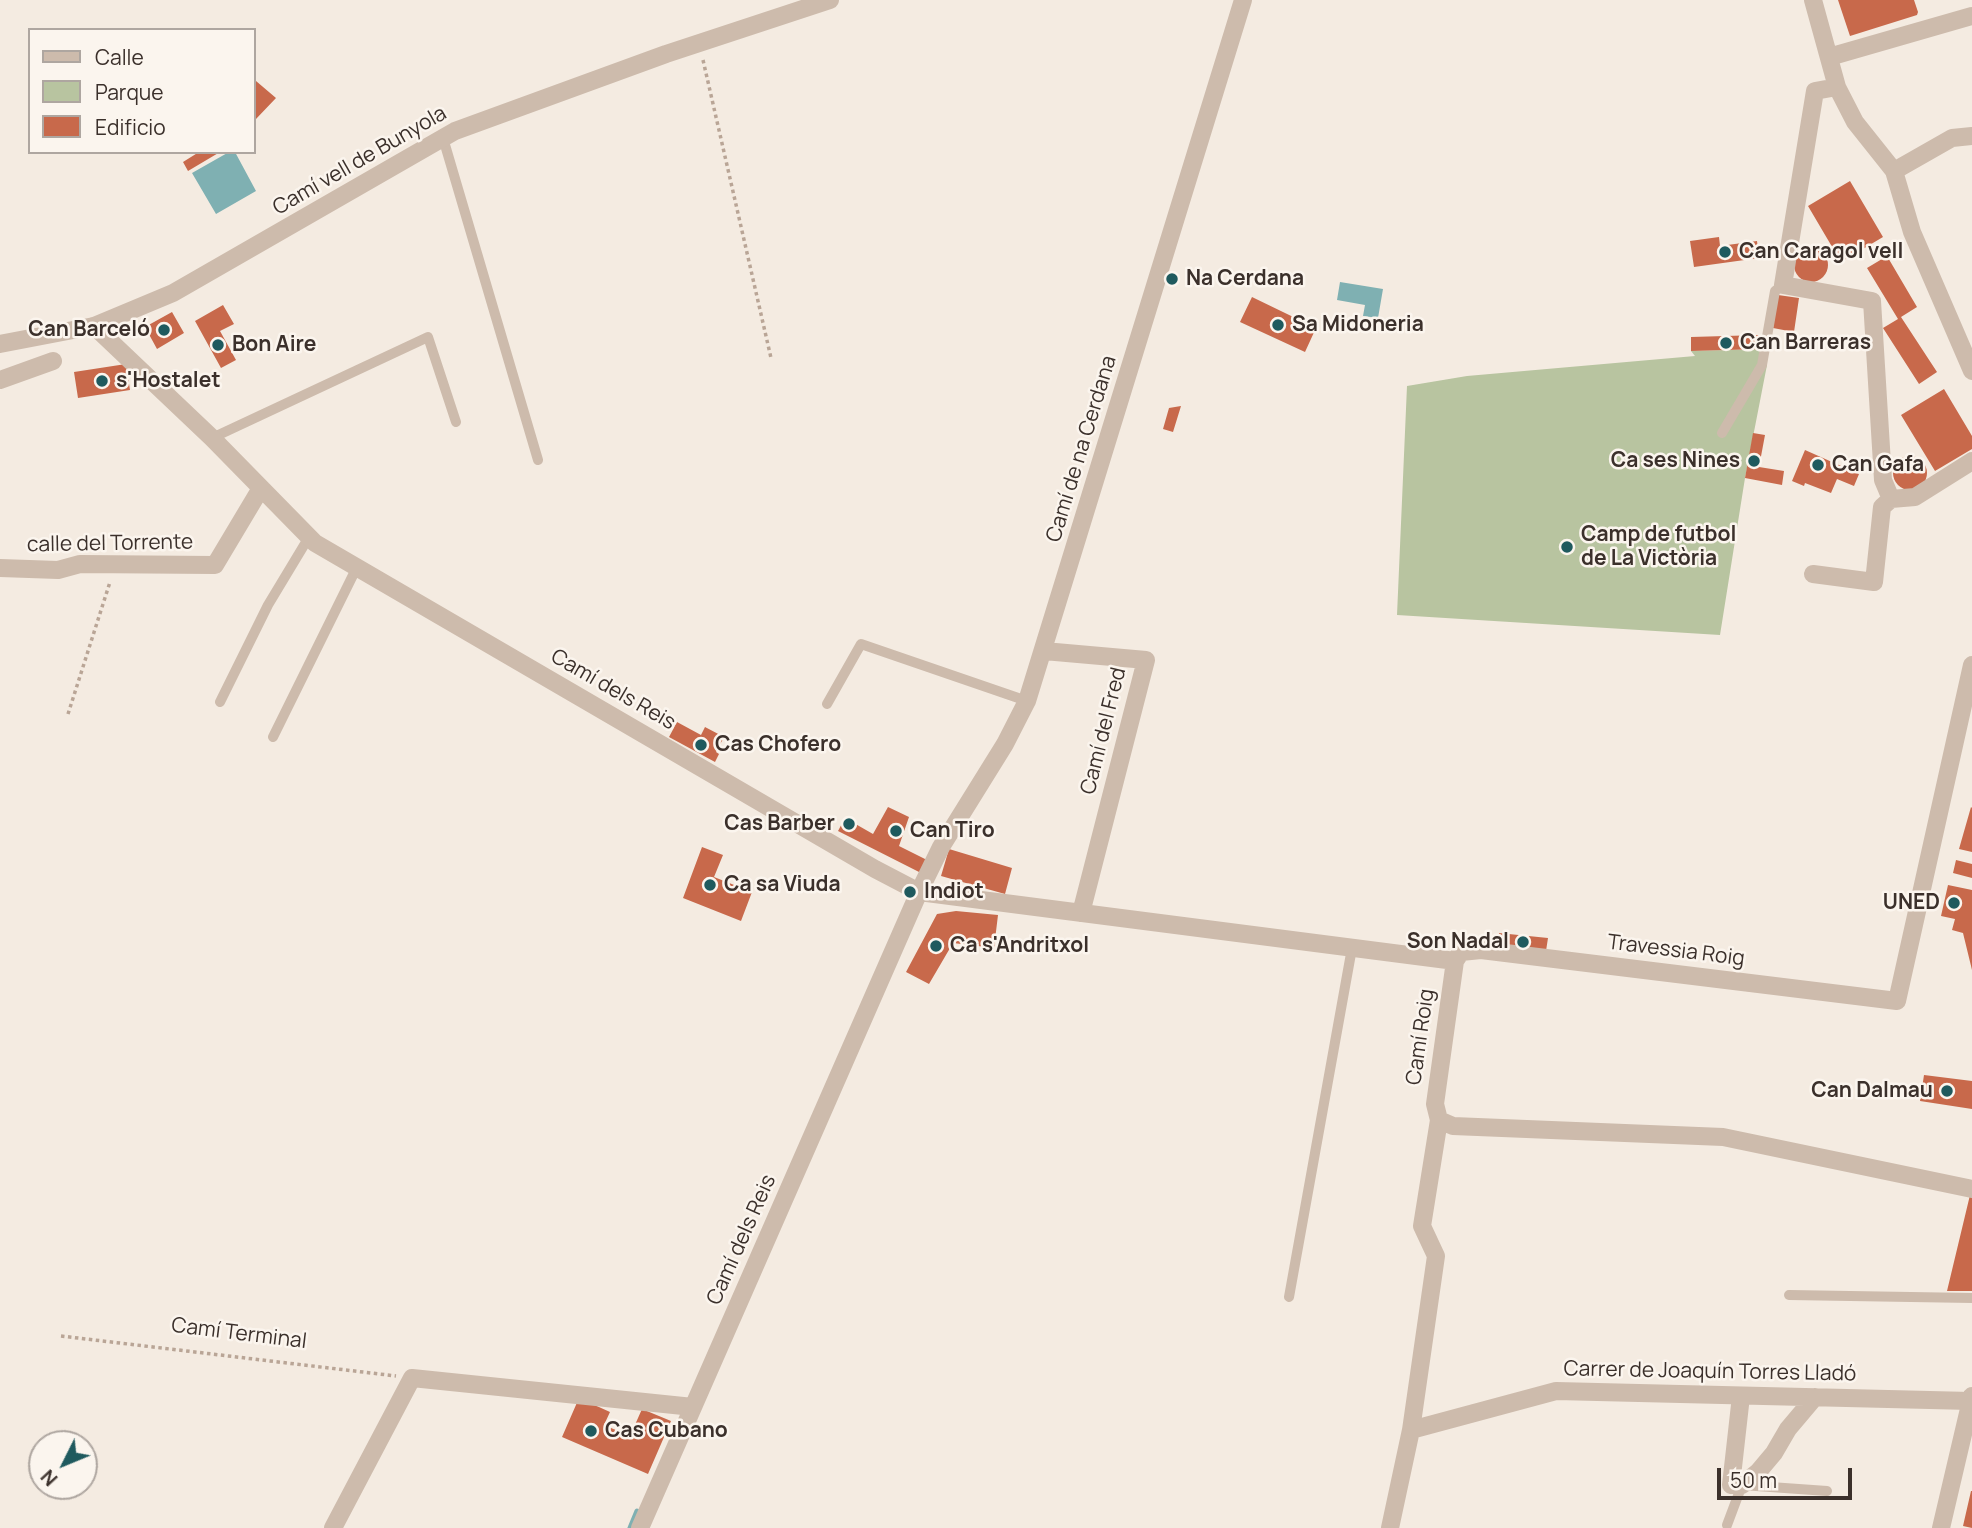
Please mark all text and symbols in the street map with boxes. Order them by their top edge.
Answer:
legend [28,28,256,154]
text: Calle [95,43,144,71]
text: Parque [95,78,164,106]
street label: Camí vell de Bunyola [269,101,451,221]
text: Edificio [95,113,166,141]
place label: Can Caragol vell [1739,239,1903,265]
marker: Can Caragol vell [1717,244,1733,260]
place label: Na Cerdana [1186,266,1304,292]
marker: Na Cerdana [1164,271,1180,287]
place label: Sa Midoneria [1292,312,1424,338]
place label: Can Barceló [28,317,150,343]
marker: Sa Midoneria [1270,317,1286,333]
marker: Can Barceló [156,322,172,338]
place label: Can Barreras [1740,330,1871,356]
place label: Bon Aire [232,332,316,358]
marker: Can Barreras [1718,335,1734,351]
marker: Bon Aire [210,337,226,353]
street label: Camí de na Cerdana [1042,353,1122,545]
place label: s'Hostalet [116,368,220,394]
marker: s'Hostalet [94,373,110,389]
place label: Ca ses Nines [1611,448,1740,474]
place label: Can Gafa [1832,452,1924,478]
marker: Ca ses Nines [1746,453,1762,469]
marker: Can Gafa [1810,457,1826,473]
place label: Camp de futbol de La Victòria [1581,522,1736,572]
street label: calle del Torrente [27,530,193,558]
marker: Camp de futbol de La Victòria [1559,539,1575,555]
street label: Camí dels Reis [546,644,680,736]
street label: Camí del Fred [1076,665,1132,797]
place label: Cas Chofero [715,732,841,758]
marker: Cas Chofero [693,737,709,753]
place label: Cas Barber [724,811,835,837]
marker: Cas Barber [841,816,857,832]
place label: Can Tiro [910,818,995,844]
marker: Can Tiro [888,823,904,839]
place label: Ca sa Viuda [724,872,841,898]
marker: Ca sa Viuda [702,877,718,893]
place label: Indiot [924,879,984,905]
marker: Indiot [902,884,918,900]
place label: UNED [1883,890,1940,916]
marker: UNED [1946,895,1962,911]
place label: Son Nadal [1407,929,1509,955]
street label: Travessia Roig [1606,930,1746,972]
place label: Ca s'Andritxol [950,933,1089,959]
marker: Son Nadal [1515,934,1531,950]
marker: Ca s'Andritxol [928,938,944,954]
street label: Camí Roig [1402,987,1440,1087]
place label: Can Dalmau [1811,1078,1933,1104]
marker: Can Dalmau [1939,1083,1955,1099]
street label: Camí dels Reis [702,1171,782,1309]
street label: Camí Terminal [170,1313,308,1355]
street label: Carrer de Joaquín Torres Lladó [1563,1357,1857,1387]
place label: Cas Cubano [605,1418,728,1444]
marker: Cas Cubano [583,1423,599,1439]
north arrow [28,1430,98,1500]
scale bar [1720,1454,1855,1498]
text: N [35,1464,63,1492]
text: 50 m [1730,1466,1777,1494]

